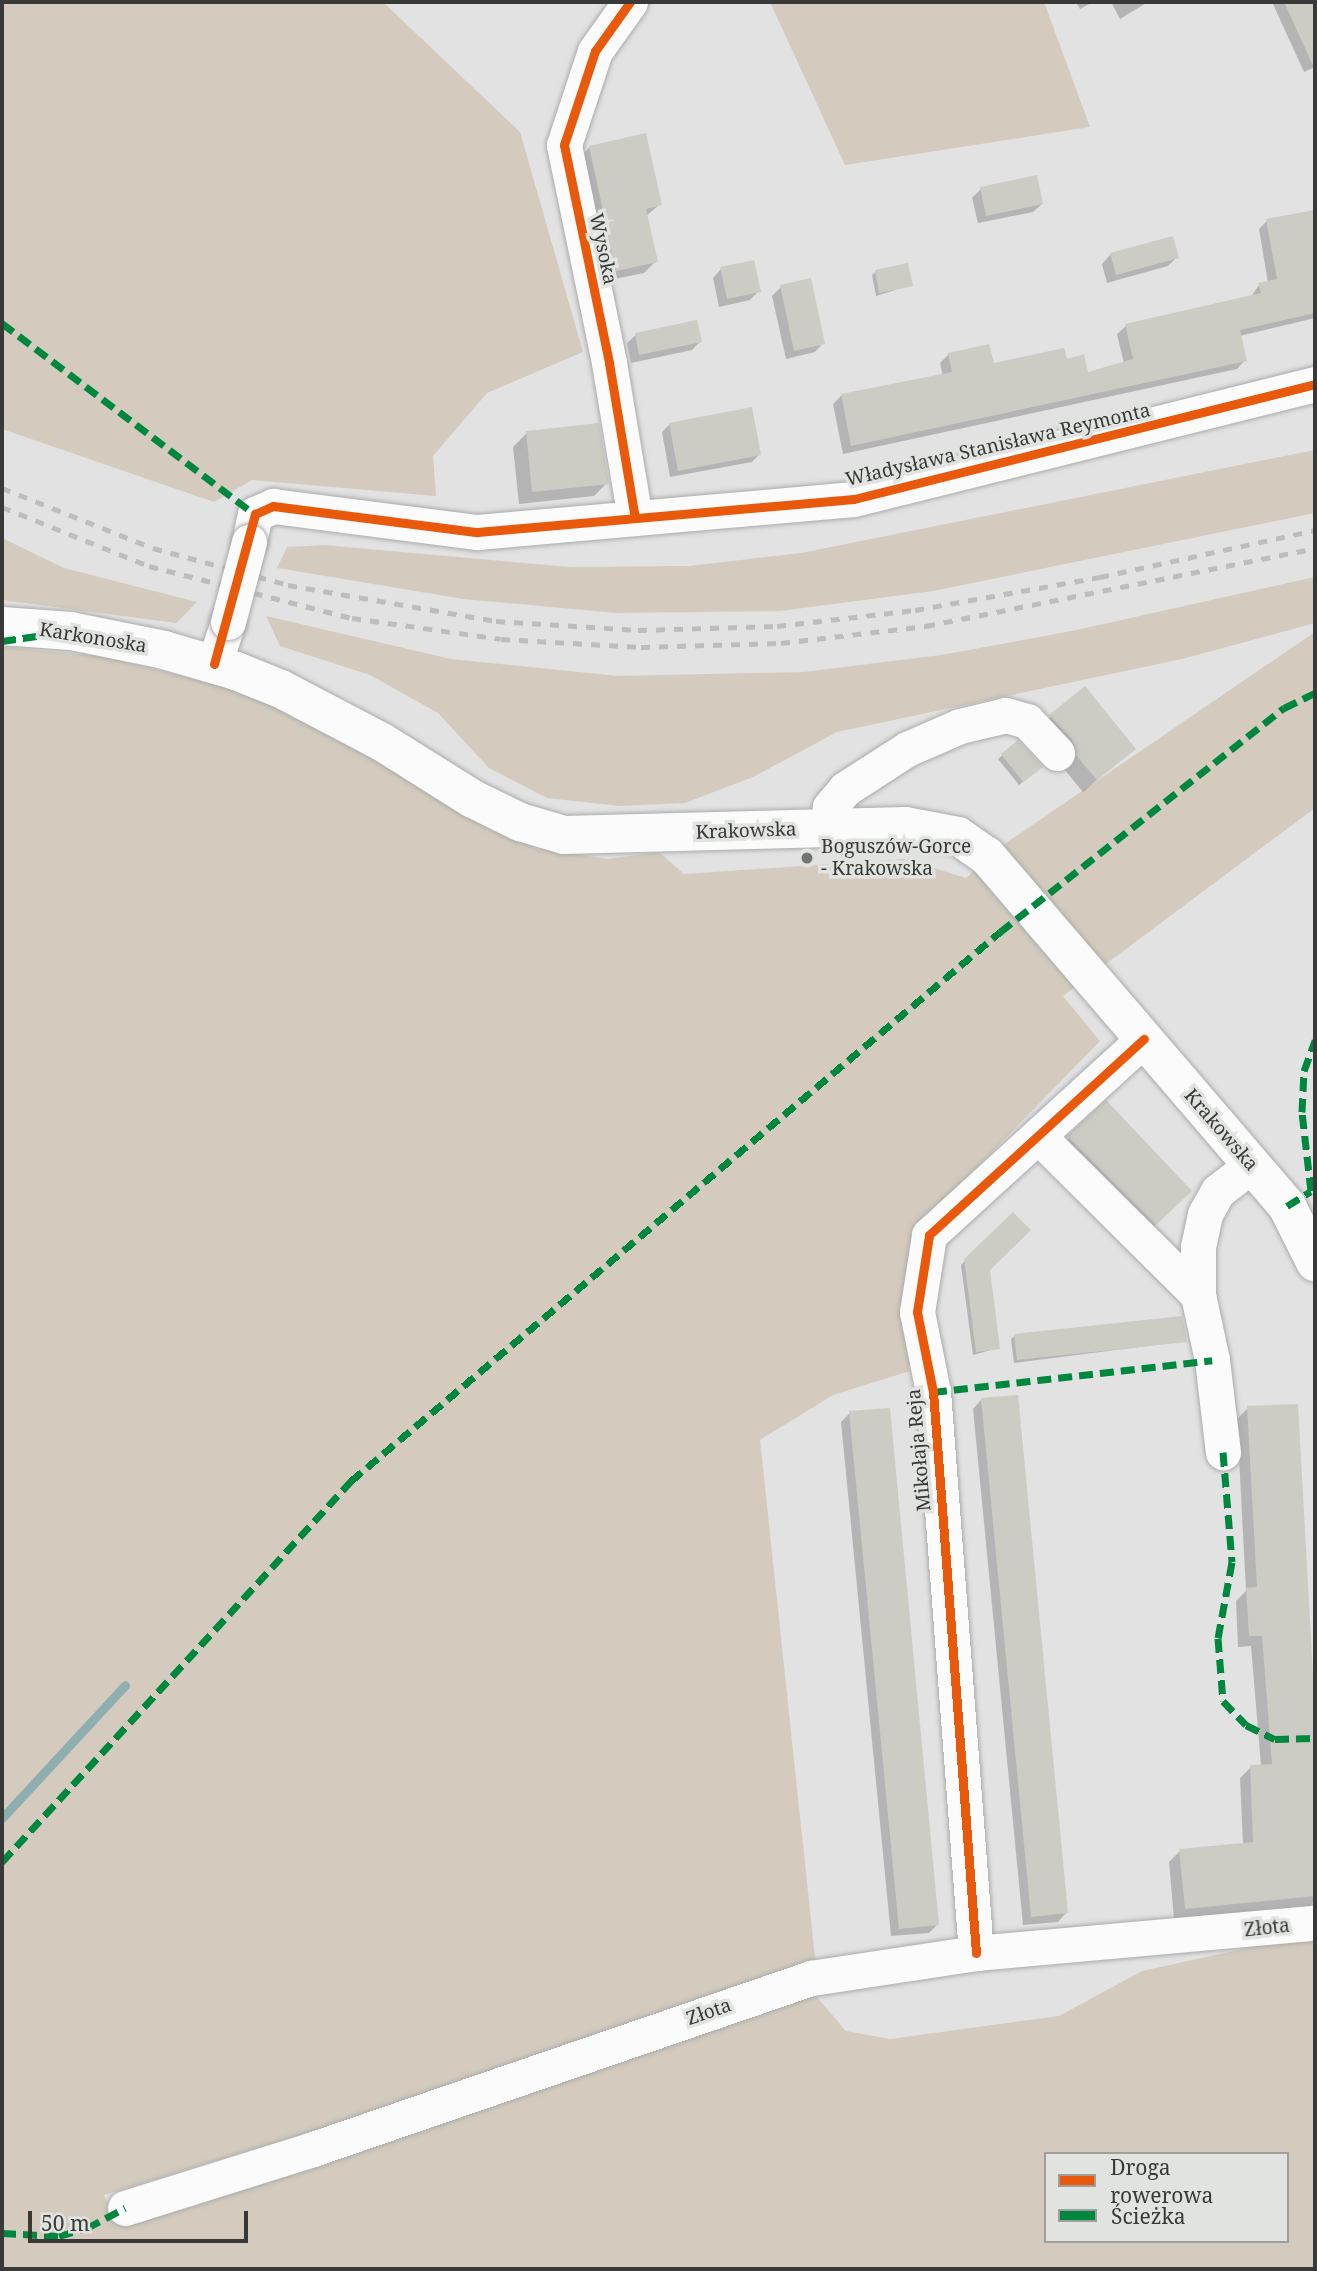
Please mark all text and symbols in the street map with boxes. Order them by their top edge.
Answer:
street label: Wysoka [584,211,622,287]
street label: Władysława Stanisława Reymonta [843,399,1153,491]
street label: Karkonoska [38,618,148,658]
street label: Krakowska [695,818,797,844]
place label: Boguszów-Gorce - Krakowska [821,836,971,880]
marker: Boguszów-Gorce - Krakowska [799,850,815,866]
street label: Krakowska [1179,1084,1263,1176]
street label: Mikołaja Reja [902,1388,936,1512]
street label: Złota [1243,1914,1291,1942]
street label: Złota [684,1994,734,2030]
legend [1044,2152,1289,2243]
text: Droga rowerowa [1110,2153,1213,2209]
scale bar [32,2198,252,2242]
text: Ścieżka [1111,2202,1186,2230]
text: 50 m [41,2209,90,2237]

